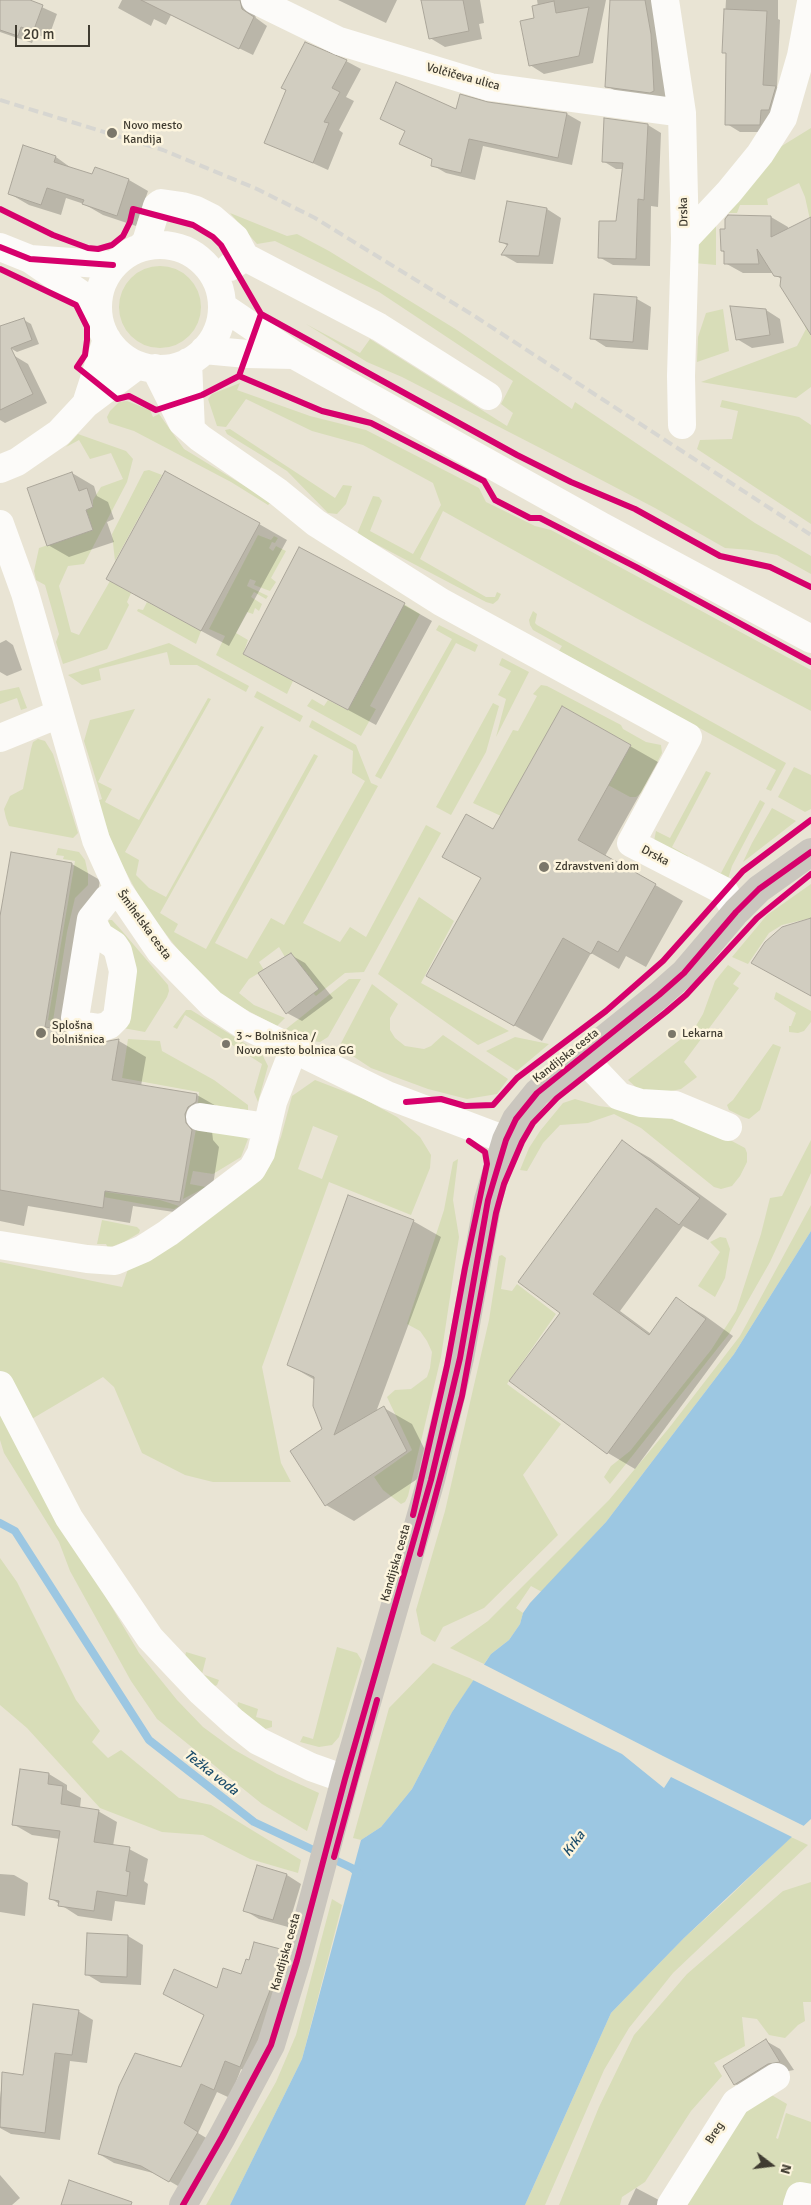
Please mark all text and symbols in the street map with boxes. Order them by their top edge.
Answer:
scale bar [18,15,92,47]
text: 20 m [23,25,54,43]
street label: Volčičeva ulica [425,60,501,94]
place label: Novo mesto Kandija [123,119,183,147]
marker: Novo mesto Kandija [105,126,119,140]
street label: Drska [677,197,691,227]
street label: Drska [639,843,671,869]
marker: Zdravstveni dom [537,860,551,874]
place label: Zdravstveni dom [555,860,639,874]
street label: Šmihelska cesta [114,887,174,963]
place label: Splošna bolnišnica [52,1019,105,1047]
marker: Splošna bolnišnica [34,1026,48,1040]
street label: Kandijska cesta [530,1026,602,1086]
place label: Lekarna [682,1027,723,1041]
marker: Lekarna [666,1028,678,1040]
place label: 3 ~ Bolnišnica / Novo mesto bolnica GG [236,1030,354,1058]
marker: 3 ~ Bolnišnica / Novo mesto bolnica GG [220,1038,232,1050]
street label: Kandijska cesta [378,1523,414,1603]
water label: Težka voda [181,1747,241,1799]
water label: Krka [559,1828,589,1860]
street label: Kandijska cesta [268,1912,304,1992]
street label: Breg [703,2119,727,2147]
north arrow [746,2140,796,2190]
text: N [776,2162,795,2176]

